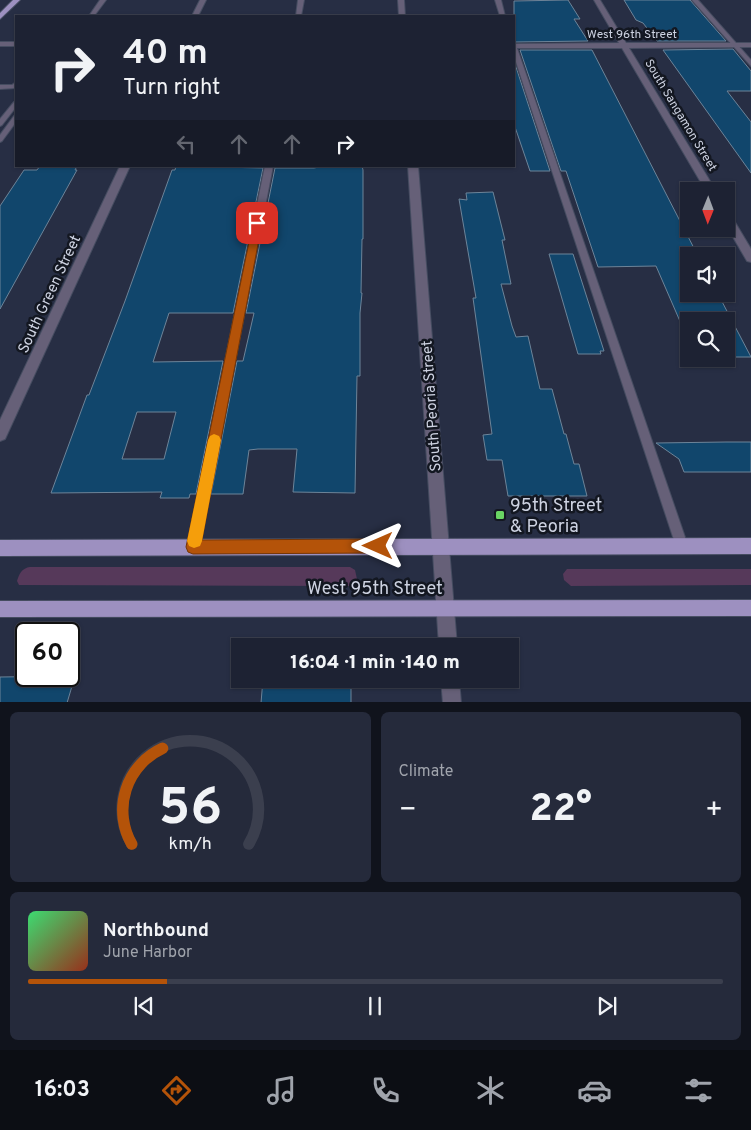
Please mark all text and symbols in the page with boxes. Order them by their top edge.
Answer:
street label: West 96th Street [587,27,677,43]
text: 40 m [123,32,208,76]
icon: right [40,35,105,100]
street label: South Sangamon Street [640,57,720,174]
text: Turn right [123,75,220,102]
icon: left [172,130,200,158]
icon: ahead [225,130,253,158]
icon: ahead [278,130,306,158]
icon: right [331,130,359,158]
north arrow [680,182,735,238]
map controls [680,182,735,367]
pin [236,202,278,244]
icon: arrive [243,209,271,237]
street label: South Green Street [15,232,86,357]
button: sound [680,247,735,302]
button: search [680,312,735,367]
street label: South Peoria Street [418,340,447,472]
place label: 95th Street & Peoria [510,495,602,539]
marker: 95th Street & Peoria [494,509,506,521]
position arrow [351,519,403,571]
street label: West 95th Street [307,578,443,601]
speed limit sign: 60 [15,622,80,687]
text: 16:04 · 1 min · 140 m [290,651,460,675]
text: Climate [399,762,453,782]
text: 56 [158,777,222,843]
text: 22° [530,786,592,835]
text: − [399,793,417,829]
text: + [705,793,723,829]
text: km/h [169,833,212,856]
text: Northbound [103,919,209,943]
text: June Harbor [103,943,192,963]
icon: previous [130,992,158,1020]
icon: pause [361,992,389,1020]
icon: next [593,992,621,1020]
icon: directions [159,1073,194,1108]
icon: music [264,1073,299,1108]
icon: phone [368,1073,403,1108]
icon: climate [473,1073,508,1108]
icon: car [577,1073,612,1108]
icon: filters [681,1073,716,1108]
text: 16:03 [35,1077,90,1104]

